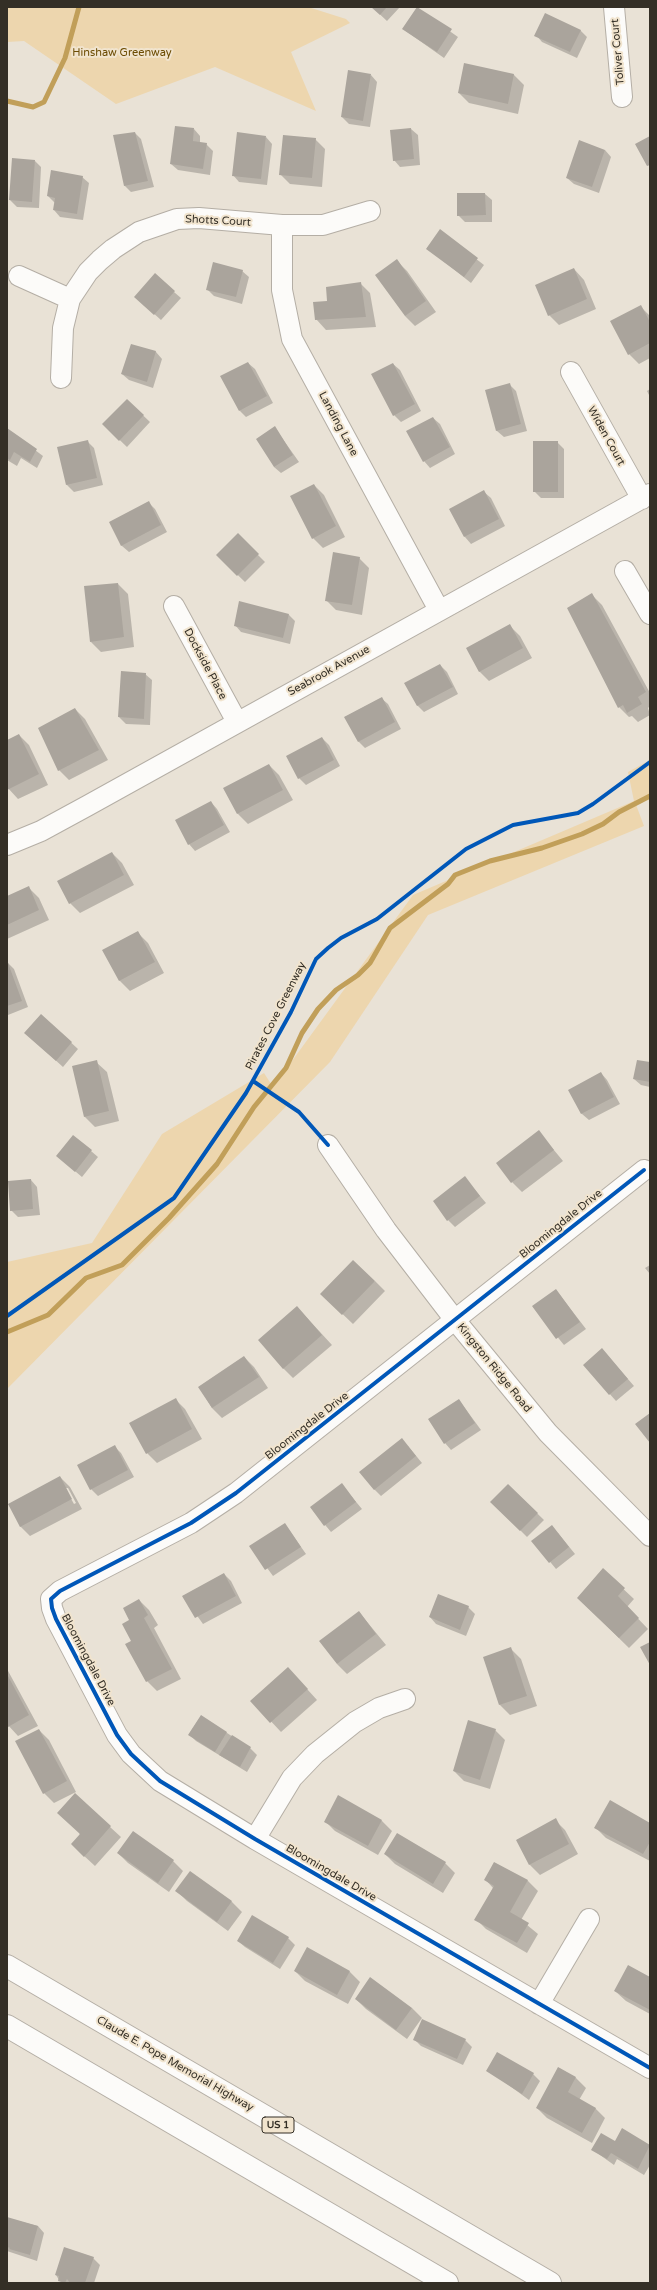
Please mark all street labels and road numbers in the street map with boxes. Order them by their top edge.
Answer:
street label: Toliver Court [609,18,627,86]
street label: Shotts Court [185,213,251,229]
street label: Landing Lane [316,390,360,458]
street label: Widen Court [584,404,628,468]
street label: Dockside Place [181,626,229,702]
street label: Seabrook Avenue [286,643,372,699]
street label: Pirates Cove Greenway [243,960,309,1072]
street label: Bloomingdale Drive [517,1187,605,1261]
street label: Kingston Ridge Road [454,1321,534,1415]
street label: Bloomingdale Drive [263,1389,351,1463]
street label: Bloomingdale Drive [58,1612,118,1708]
street label: Bloomingdale Drive [283,1842,379,1904]
street label: Claude E. Pope Memorial Highway [94,2013,256,2115]
road number: US 1 [262,2117,294,2133]

